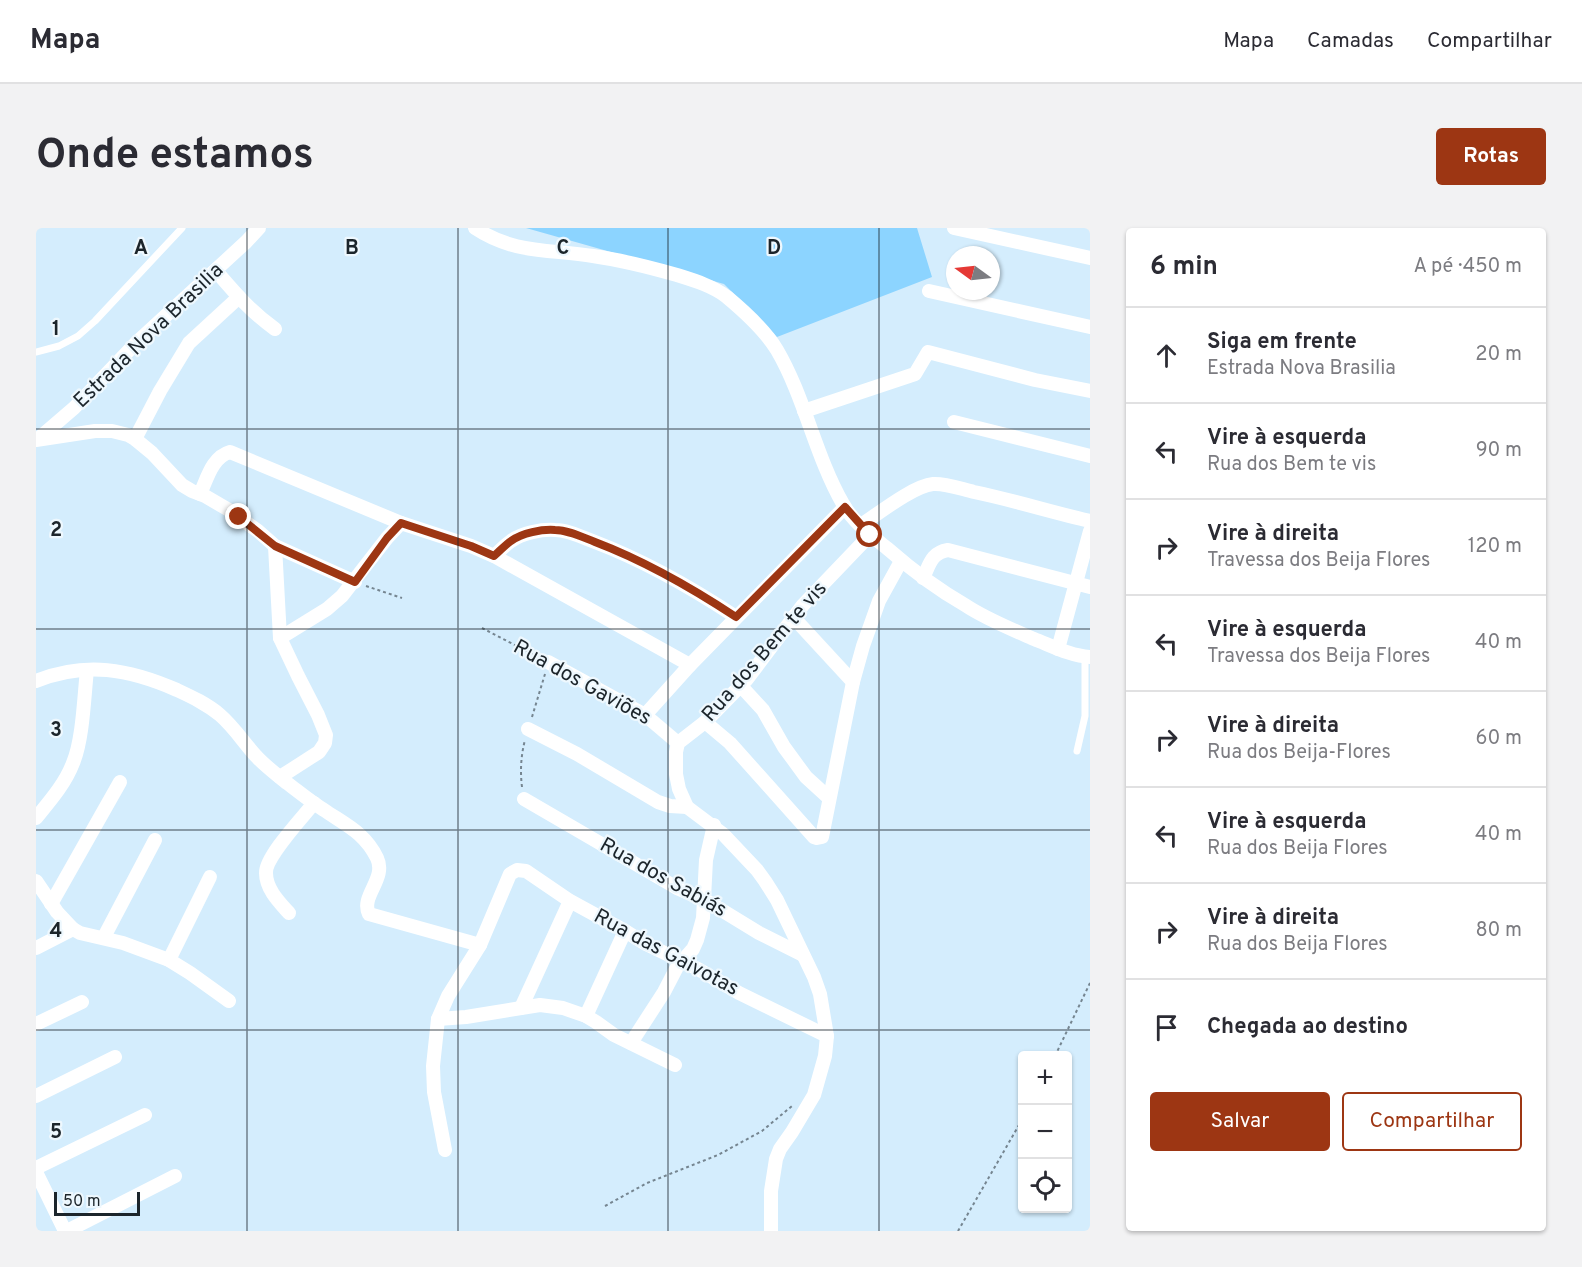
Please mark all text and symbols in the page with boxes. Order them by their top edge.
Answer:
text: Mapa [30,23,100,59]
text: Mapa [1223,28,1274,55]
text: Camadas [1307,28,1394,55]
text: Compartilhar [1427,28,1552,55]
button: Rotas [1436,128,1546,185]
text: Onde estamos [36,130,314,183]
text: A [134,236,148,262]
text: B [345,236,359,262]
text: C [557,236,569,262]
text: D [767,236,781,262]
north arrow [946,246,1000,300]
text: 6 min [1150,251,1218,284]
text: A pé · 450 m [1413,254,1522,280]
street label: Estrada Nova Brasilia [68,257,230,415]
text: 1 [52,317,60,343]
text: Siga em frente [1207,329,1357,356]
icon: ahead [1150,339,1183,372]
text: 20 m [1475,342,1522,368]
text: Estrada Nova Brasilia [1207,356,1396,382]
text: Vire à esquerda [1207,425,1366,452]
icon: left [1150,435,1183,468]
text: 90 m [1476,438,1522,464]
text: Rua dos Bem te vis [1207,452,1376,478]
route end [225,503,251,529]
text: 2 [50,518,62,544]
route start [856,521,882,547]
text: Vire à direita [1207,521,1339,548]
icon: right [1150,531,1183,564]
text: 120 m [1468,534,1522,560]
text: Travessa dos Beija Flores [1207,548,1430,574]
street label: Rua dos Bem te vis [696,576,834,728]
text: Vire à esquerda [1207,617,1366,644]
icon: left [1150,627,1183,660]
text: 40 m [1475,630,1522,656]
street label: Rua dos Gaviões [508,634,656,732]
text: Travessa dos Beija Flores [1207,644,1430,670]
text: Vire à direita [1207,713,1339,740]
text: 3 [50,718,62,744]
icon: right [1150,723,1183,756]
text: 60 m [1476,726,1522,752]
text: Rua dos Beija-Flores [1207,740,1391,766]
text: Vire à esquerda [1207,809,1366,836]
icon: left [1150,819,1183,852]
text: 40 m [1475,822,1522,848]
street label: Rua dos Sabiás [595,832,731,924]
text: Rua dos Beija Flores [1207,836,1388,862]
street label: Rua das Gaivotas [589,903,743,1003]
text: Vire à direita [1207,905,1339,932]
icon: right [1150,915,1183,948]
text: 80 m [1476,918,1522,944]
text: 4 [50,919,62,945]
text: Rua dos Beija Flores [1207,932,1388,958]
icon: arrive [1150,1011,1183,1044]
text: Chegada ao destino [1207,1014,1408,1041]
map controls [1018,1051,1072,1213]
button: + [1018,1051,1072,1105]
button: Salvar [1150,1092,1330,1151]
button: Compartilhar [1342,1092,1522,1151]
button: − [1018,1105,1072,1159]
text: 5 [50,1120,62,1146]
button: locate [1018,1159,1072,1213]
scale bar [54,1189,140,1216]
text: 50 m [63,1192,101,1212]

